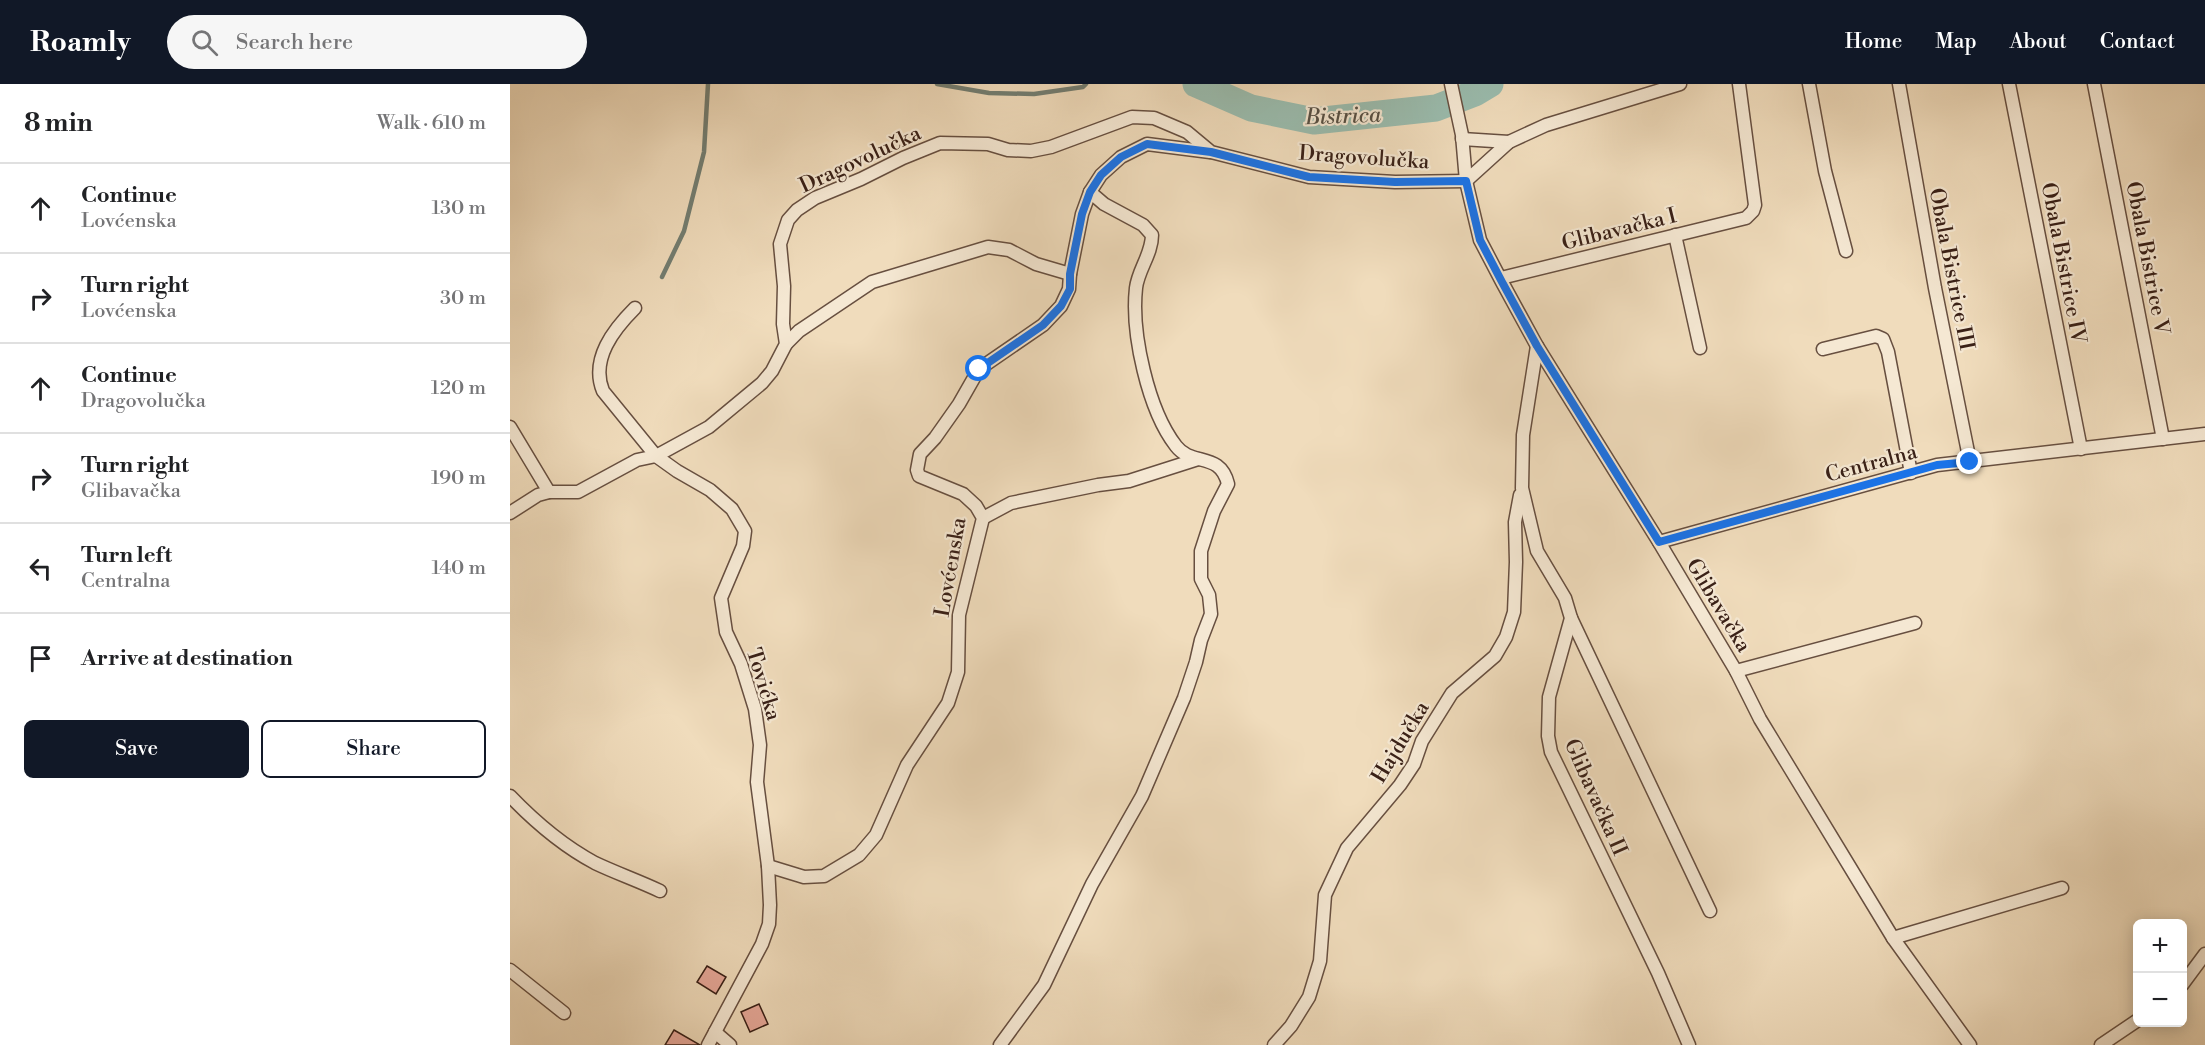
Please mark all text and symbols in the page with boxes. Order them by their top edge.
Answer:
search box [167,15,587,69]
text: Roamly [30,25,131,60]
icon: search [188,26,221,59]
text: Search here [236,29,353,56]
text: Home [1845,29,1902,55]
text: Map [1935,29,1977,55]
text: About [2010,29,2067,55]
text: Contact [2100,29,2175,55]
water label: Bistrica [1304,102,1382,131]
text: 8 min [24,107,93,139]
text: Walk · 610 m [377,111,486,136]
street label: Dragovolučka [796,120,926,199]
street label: Dragovolučka [1298,140,1431,176]
street label: Obala Bistrice V [2119,179,2175,338]
street label: Obala Bistrice IV [2035,180,2092,347]
text: Continue [81,182,177,209]
street label: Obala Bistrice III [1923,186,1979,352]
icon: ahead [24,192,57,225]
text: 130 m [431,196,486,221]
street label: Glibavačka I [1559,203,1679,257]
text: Lovćenska [81,209,177,234]
text: Turn right [81,272,189,299]
icon: right [24,282,57,315]
text: 30 m [440,286,486,311]
text: Lovćenska [81,299,177,324]
route start [965,355,991,381]
text: Continue [81,362,177,389]
icon: ahead [24,372,57,405]
text: 120 m [431,376,486,401]
text: Dragovolučka [81,389,206,414]
street label: Centralna [1823,439,1920,489]
route end [1956,448,1982,474]
text: Turn right [81,452,189,479]
icon: right [24,462,57,495]
text: 190 m [431,466,486,491]
text: Glibavačka [81,479,181,504]
street label: Lovćenska [929,515,973,619]
text: Turn left [81,542,172,569]
icon: left [24,552,57,585]
street label: Glibavačka [1680,554,1756,657]
text: 140 m [431,556,486,581]
text: Centralna [81,569,170,594]
icon: arrive [24,642,57,675]
text: Arrive at destination [81,645,293,672]
street label: Tovićka [740,645,786,724]
street label: Hajdučka [1366,697,1436,788]
button: Save [24,720,249,778]
button: Share [261,720,486,778]
street label: Glibavačka II [1558,735,1632,860]
map controls [2133,919,2187,1027]
button: + [2133,919,2187,973]
button: − [2133,973,2187,1027]

